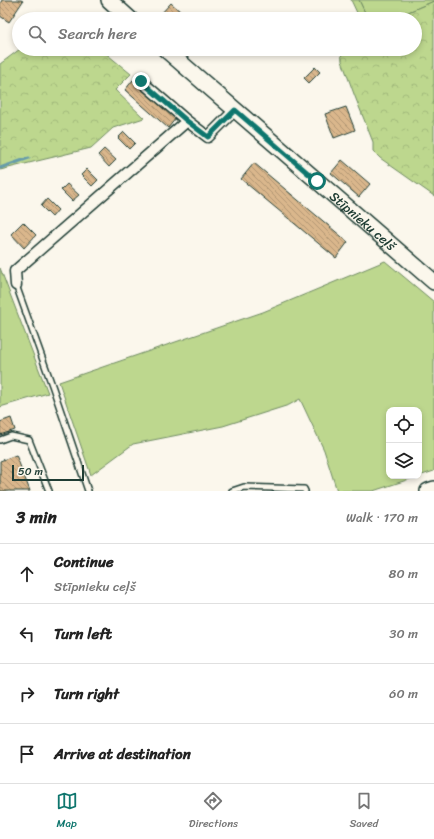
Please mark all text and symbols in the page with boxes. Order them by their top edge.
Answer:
search box [12,12,422,56]
text: Search here [58,21,137,47]
icon: search [26,23,48,45]
route end [132,72,150,90]
route start [308,172,326,190]
street label: Stīpnieku ceļš [325,185,402,257]
map controls [386,407,422,479]
button: locate [386,407,422,443]
button: layers [386,443,422,479]
text: 50 m [18,462,43,481]
scale bar [12,463,84,482]
text: 3 min [16,502,57,532]
text: Walk · 170 m [346,506,418,529]
text: Continue [54,549,114,575]
text: 80 m [389,562,418,585]
icon: ahead [16,563,38,585]
text: Stīpnieku ceļš [54,575,136,598]
text: Turn left [54,621,112,647]
text: 30 m [389,622,418,645]
icon: left [16,623,38,645]
text: Turn right [54,681,119,707]
text: 60 m [389,682,418,705]
icon: right [16,683,38,705]
text: Arrive at destination [54,741,191,767]
icon: arrive [16,743,38,765]
tab: Map [56,790,78,833]
tab: Directions [189,790,238,833]
tab: Saved [349,790,378,833]

